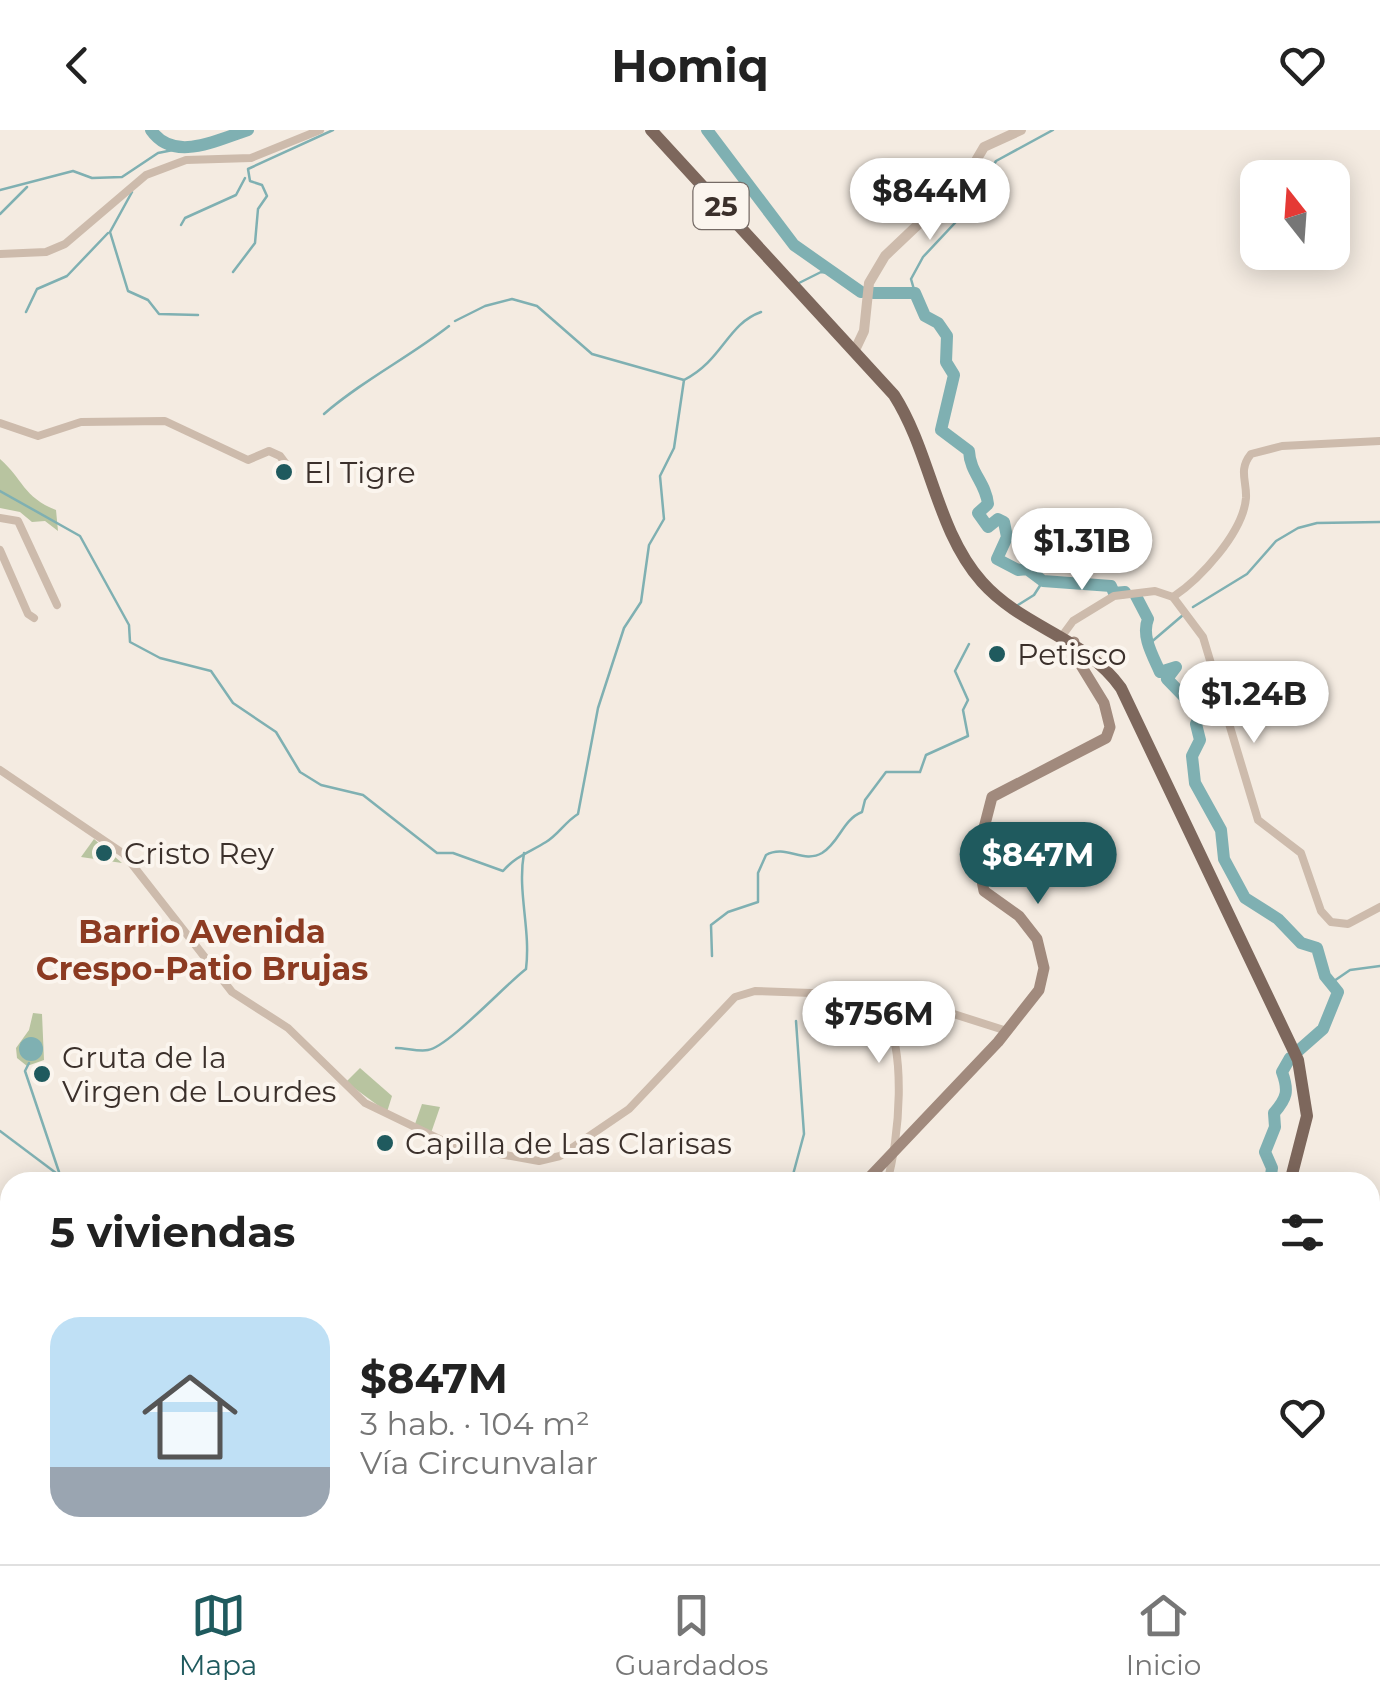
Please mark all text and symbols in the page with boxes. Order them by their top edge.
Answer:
icon: back [50,38,105,93]
text: Homiq [611,38,769,93]
icon: heart [1275,38,1330,93]
pin: $844M [860,158,1000,243]
north arrow [1240,160,1350,270]
map controls [1240,160,1350,270]
text: $844M [872,171,988,210]
road number: 25 [694,183,748,229]
place label: El Tigre [304,454,416,491]
marker: El Tigre [273,461,295,483]
pin: $1.31B [1001,508,1163,593]
text: $1.31B [1033,521,1131,560]
place label: Petisco [1017,636,1127,673]
marker: Petisco [986,643,1008,665]
pin: $1.24B [1173,661,1335,746]
text: $1.24B [1201,674,1307,713]
pin: $847M [968,822,1108,907]
place label: Cristo Rey [124,835,275,872]
text: $847M [982,835,1094,874]
marker: Cristo Rey [93,842,115,864]
district label: Barrio Avenida Crespo-Patio Brujas [36,912,368,988]
pin: $756M [809,981,949,1066]
text: $756M [824,994,934,1033]
place label: Gruta de la Virgen de Lourdes [62,1039,336,1110]
marker: Gruta de la Virgen de Lourdes [31,1063,53,1085]
place label: Capilla de Las Clarisas [405,1125,732,1162]
marker: Capilla de Las Clarisas [374,1132,396,1154]
icon: filters [1275,1205,1330,1260]
text: 5 viviendas [50,1206,295,1258]
text: $847M [360,1352,508,1404]
icon: home [130,1357,250,1477]
icon: heart [1275,1390,1330,1445]
text: 3 hab. · 104 m² [360,1404,590,1443]
text: Vía Circunvalar [360,1443,598,1482]
tab: Mapa [179,1588,257,1682]
tab: Guardados [615,1588,768,1682]
tab: Inicio [1126,1588,1201,1682]

